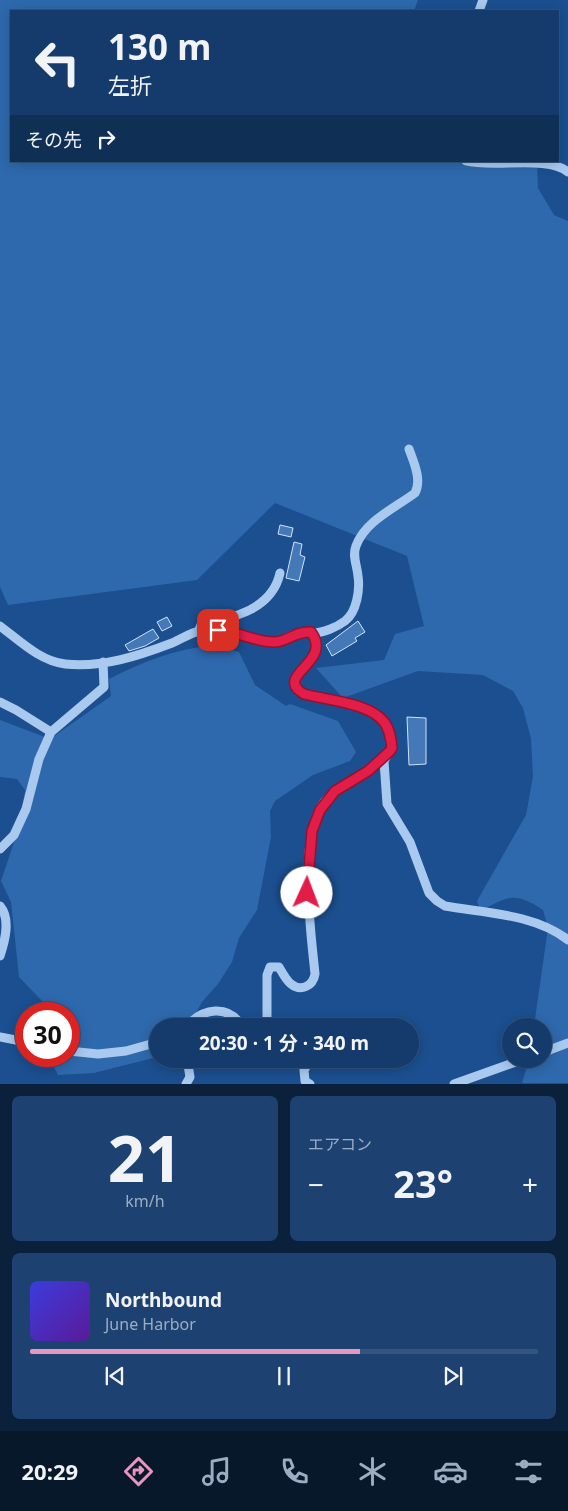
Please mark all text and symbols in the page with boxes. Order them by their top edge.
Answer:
text: 130 m [108,23,211,70]
icon: left [25,30,90,95]
text: 左折 [108,70,152,100]
icon: right [92,125,120,153]
text: その先 [25,127,82,153]
pin [197,609,239,651]
icon: arrive [204,616,232,644]
position arrow [280,866,332,918]
speed limit sign: 30 [15,1002,80,1067]
map controls [502,1018,552,1068]
button: search [502,1018,552,1068]
text: 20:30 · 1 分 · 340 m [199,1030,369,1056]
text: 21 [108,1113,182,1201]
text: エアコン [308,1133,372,1155]
text: 23° [393,1157,453,1209]
text: − [308,1165,324,1203]
text: + [522,1165,538,1203]
text: km/h [125,1190,165,1212]
text: Northbound [105,1287,222,1313]
text: June Harbor [105,1313,196,1335]
icon: previous [101,1362,129,1390]
icon: pause [270,1362,298,1390]
icon: next [439,1362,467,1390]
icon: directions [121,1454,156,1489]
icon: music [199,1454,234,1489]
icon: phone [277,1454,312,1489]
icon: climate [355,1454,390,1489]
icon: car [433,1454,468,1489]
icon: filters [511,1454,546,1489]
text: 20:29 [22,1456,78,1486]

